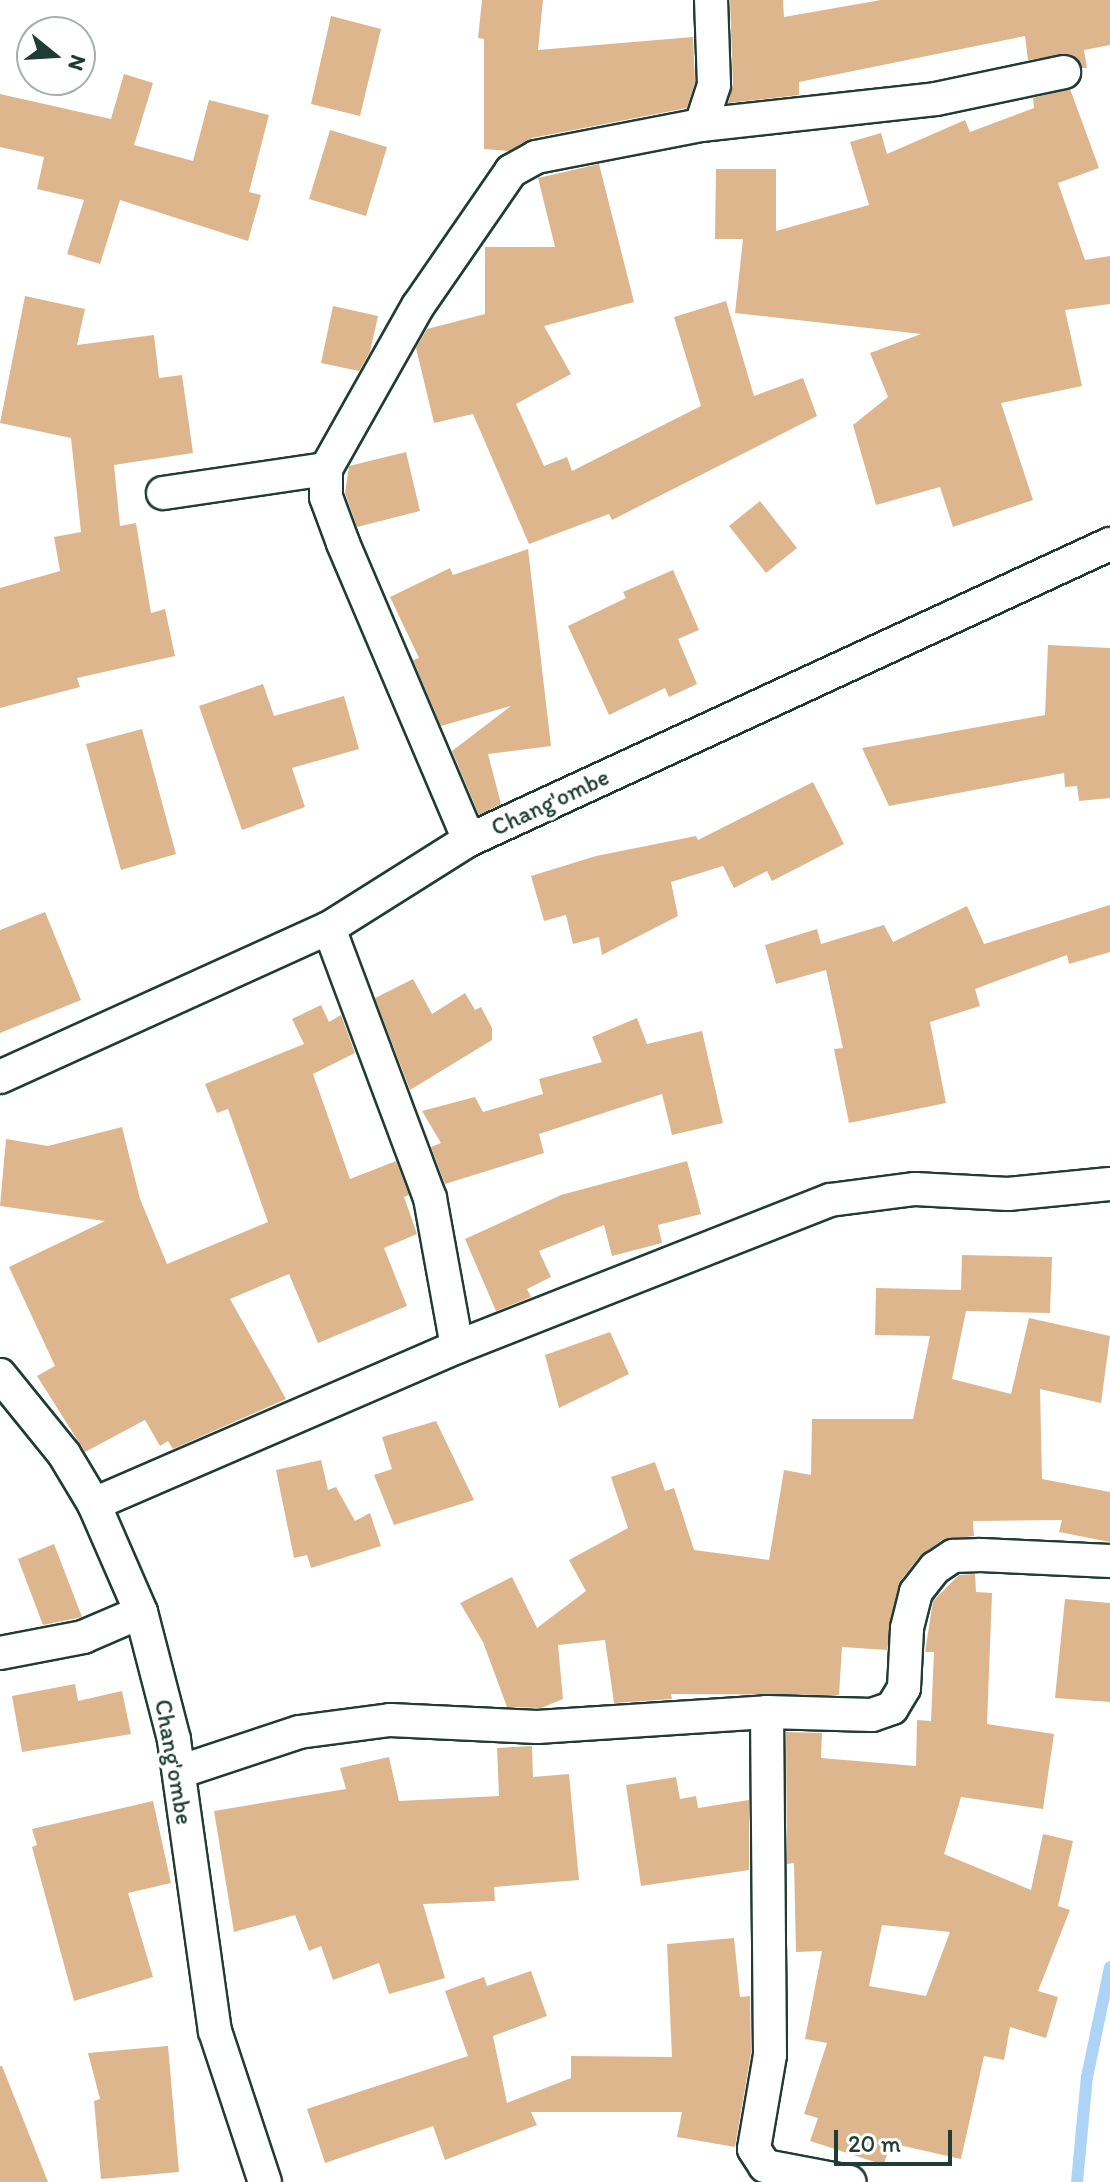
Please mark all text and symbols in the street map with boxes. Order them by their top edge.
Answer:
north arrow [16,16,96,96]
text: N [62,52,93,74]
street label: Chang'ombe [486,762,614,842]
street label: Chang'ombe [149,1697,199,1827]
scale bar [838,2114,956,2164]
text: 20 m [848,2129,901,2158]

